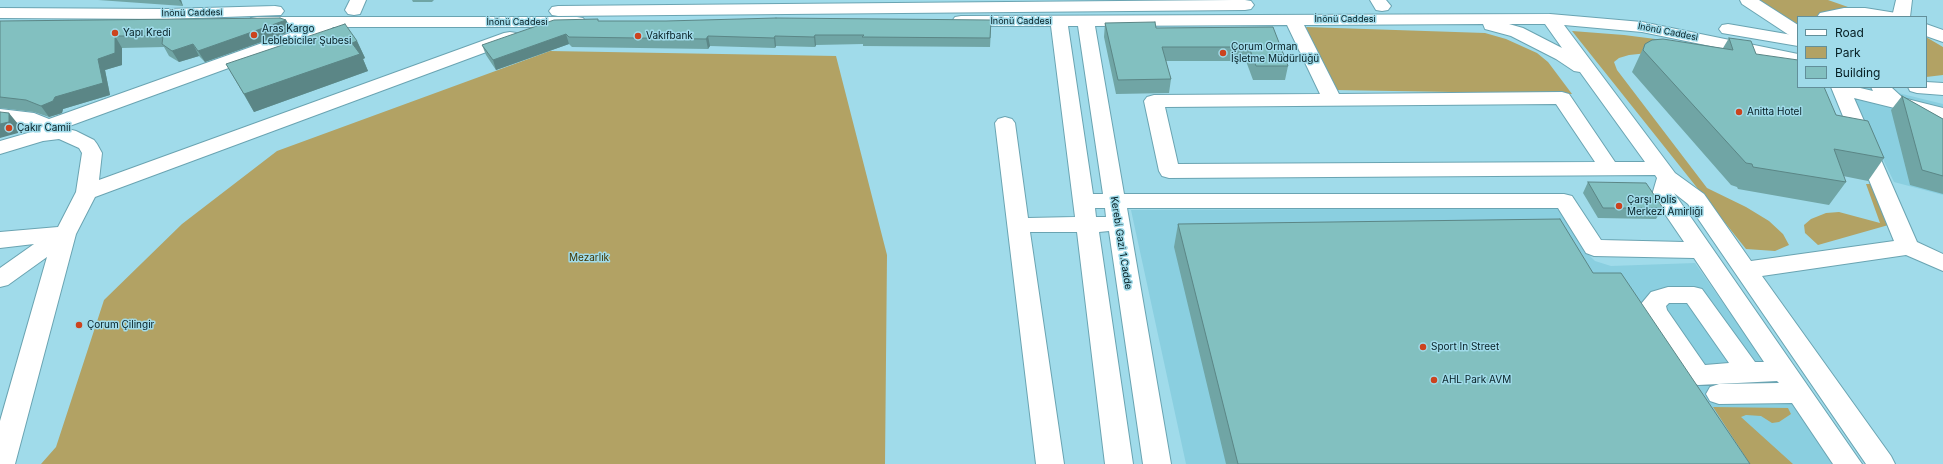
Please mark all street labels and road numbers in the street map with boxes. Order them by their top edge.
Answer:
street label: İnönü Caddesi [161,7,223,19]
street label: İnönü Caddesi [1314,14,1376,24]
street label: İnönü Caddesi [990,16,1052,26]
street label: İnönü Caddesi [486,17,548,27]
street label: İnönü Caddesi [1637,21,1699,43]
street label: Kerebi Gazi 1.Cadde [1108,196,1134,290]

